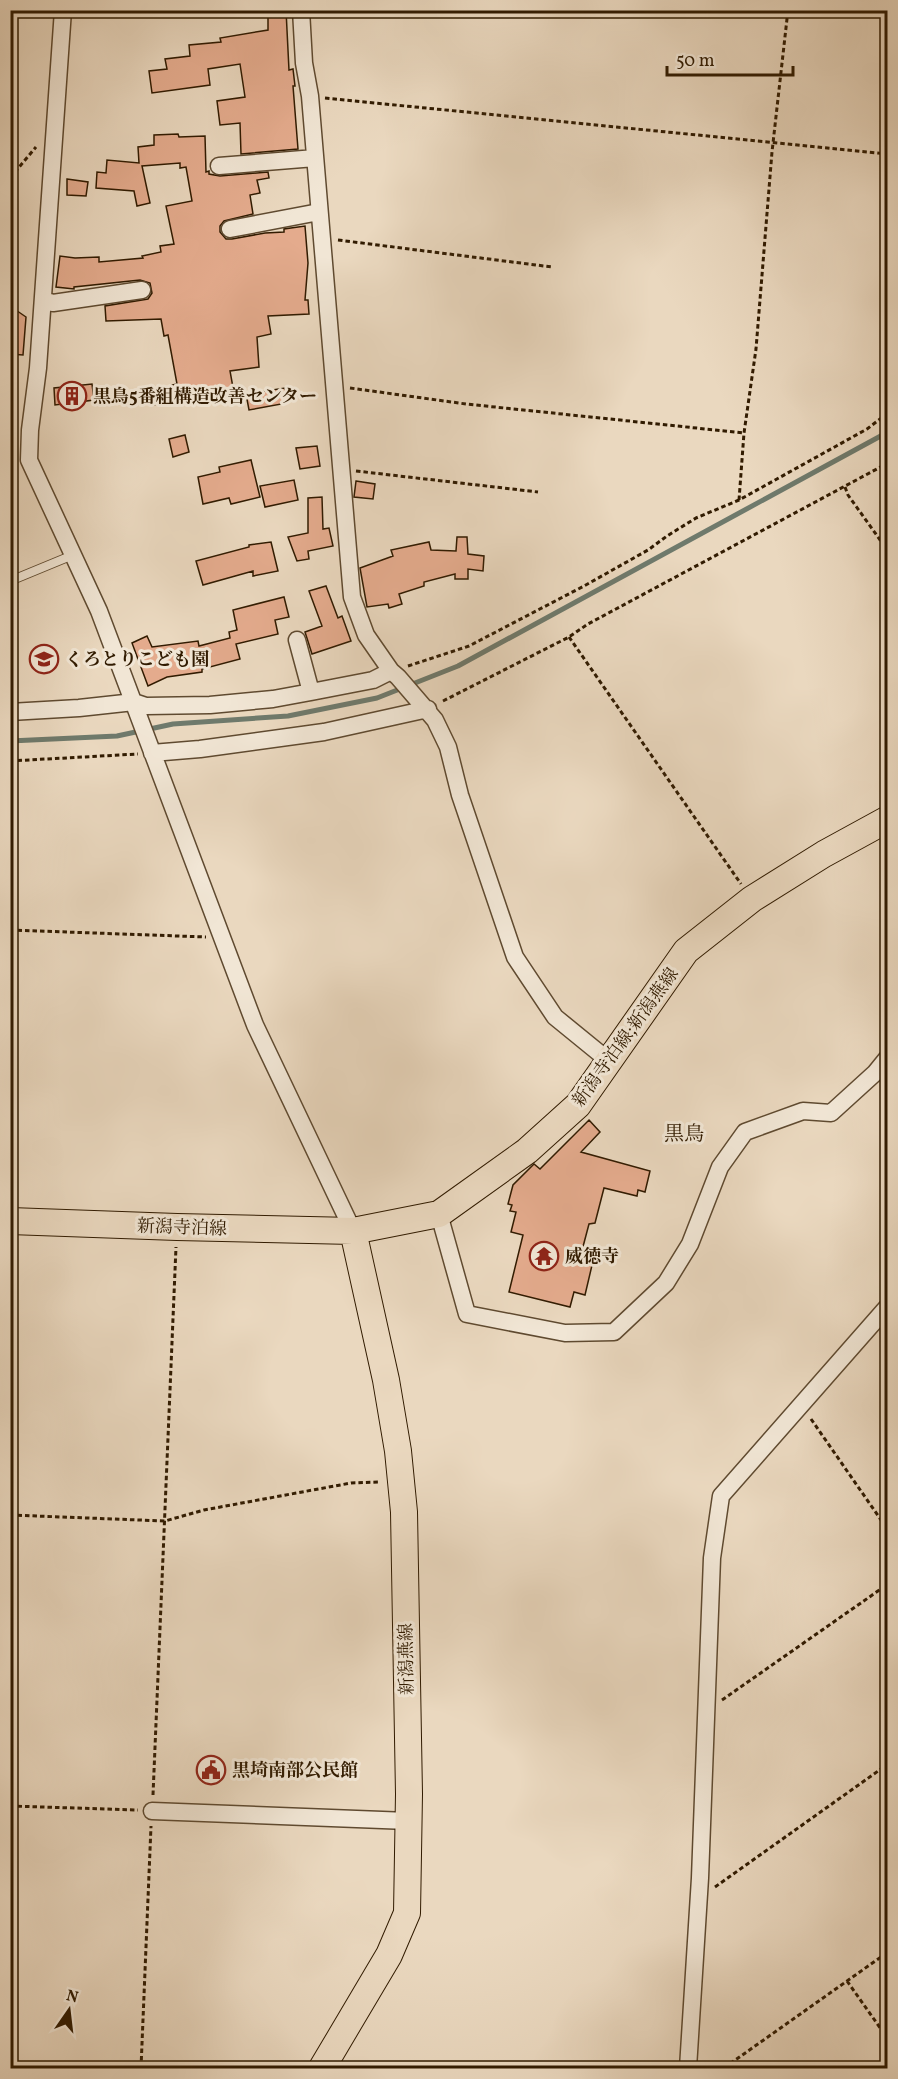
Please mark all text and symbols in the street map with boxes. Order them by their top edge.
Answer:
scale bar [667,39,793,77]
text: 50 m [676,49,715,74]
building icon: 黒鳥5番組構造改善センター [56,380,88,412]
place label: 黒鳥5番組構造改善センター [93,385,317,410]
school or university icon: くろとりこども園 [28,643,60,675]
place label: くろとりこども園 [65,648,209,673]
street label: 新潟寺泊線;新潟燕線 [567,963,685,1113]
district label: 黒鳥 [664,1121,704,1149]
street label: 新潟寺泊線 [137,1214,227,1243]
temple icon: 威徳寺 [528,1240,560,1272]
place label: 威徳寺 [565,1245,619,1270]
street label: 新潟燕線 [394,1623,421,1695]
public building icon: 黒埼南部公民館 [195,1754,227,1786]
place label: 黒埼南部公民館 [232,1759,358,1784]
north arrow [39,1980,99,2040]
text: N [64,1985,81,2010]

